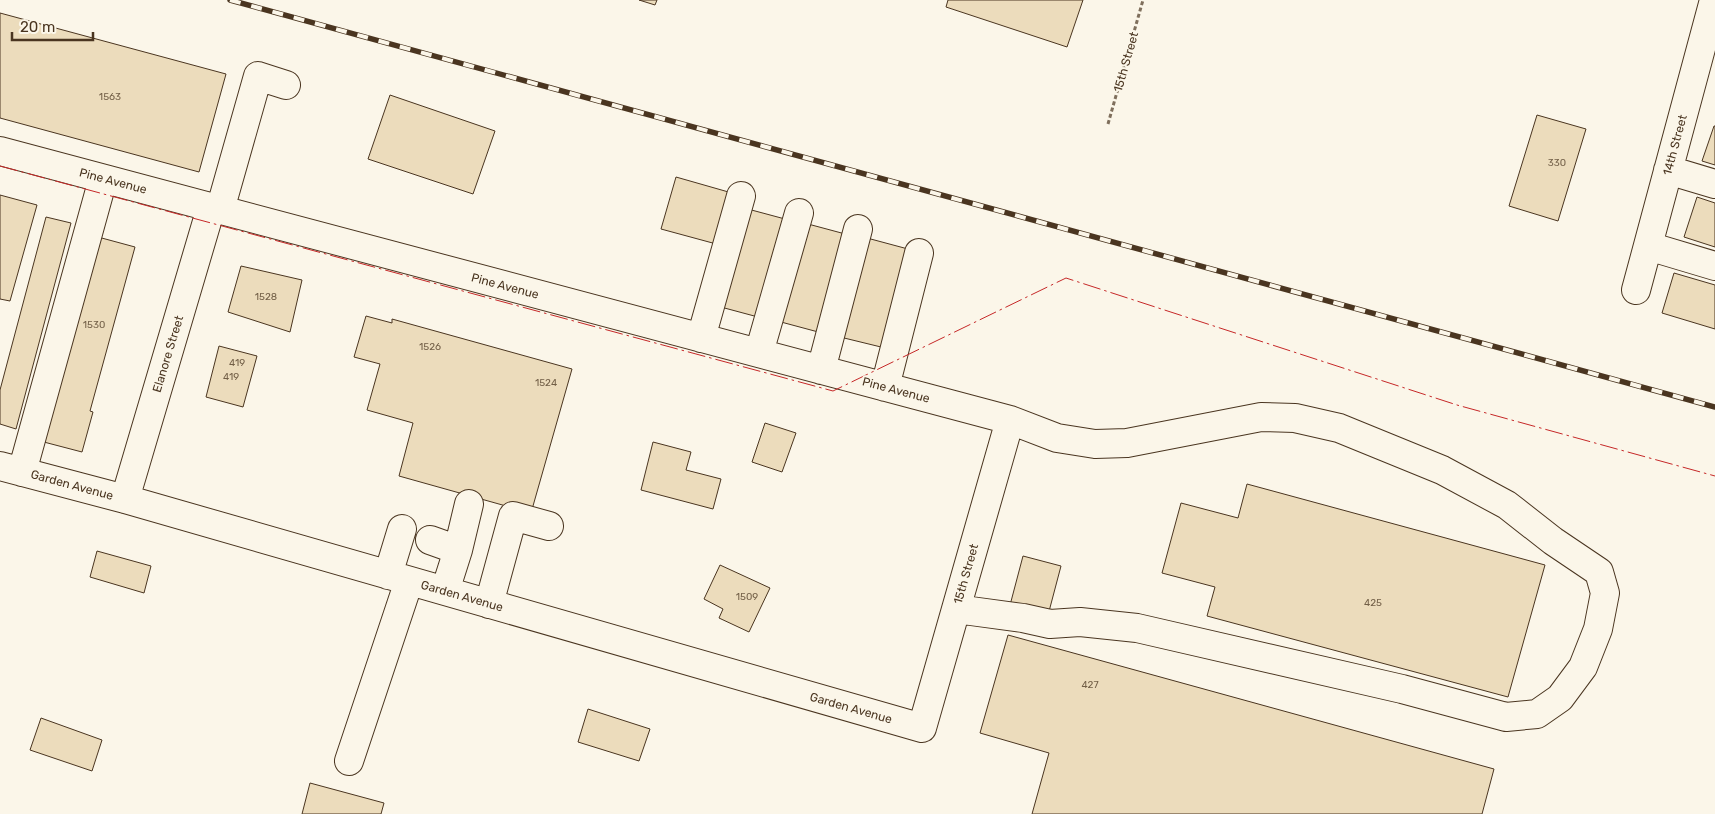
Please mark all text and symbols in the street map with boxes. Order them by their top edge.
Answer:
scale bar [12,10,94,42]
text: 20 m [20,18,55,36]
street label: 15th Street [1111,30,1141,94]
house number: 1563 [99,91,121,103]
street label: 14th Street [1660,113,1690,177]
house number: 330 [1548,157,1566,169]
street label: Pine Avenue [78,165,149,197]
street label: Pine Avenue [470,270,541,302]
house number: 1528 [255,291,277,303]
street label: Elanore Street [150,314,186,394]
house number: 1530 [83,319,105,331]
house number: 1526 [419,341,441,353]
house number: 419 [229,357,245,369]
house number: 419 [223,371,239,383]
street label: Pine Avenue [861,374,932,406]
house number: 1524 [535,377,557,389]
street label: Garden Avenue [29,467,115,503]
street label: 15th Street [951,542,981,606]
street label: Garden Avenue [419,578,505,615]
house number: 1509 [736,591,758,603]
house number: 425 [1364,597,1382,609]
house number: 427 [1081,679,1099,691]
street label: Garden Avenue [808,690,894,727]

